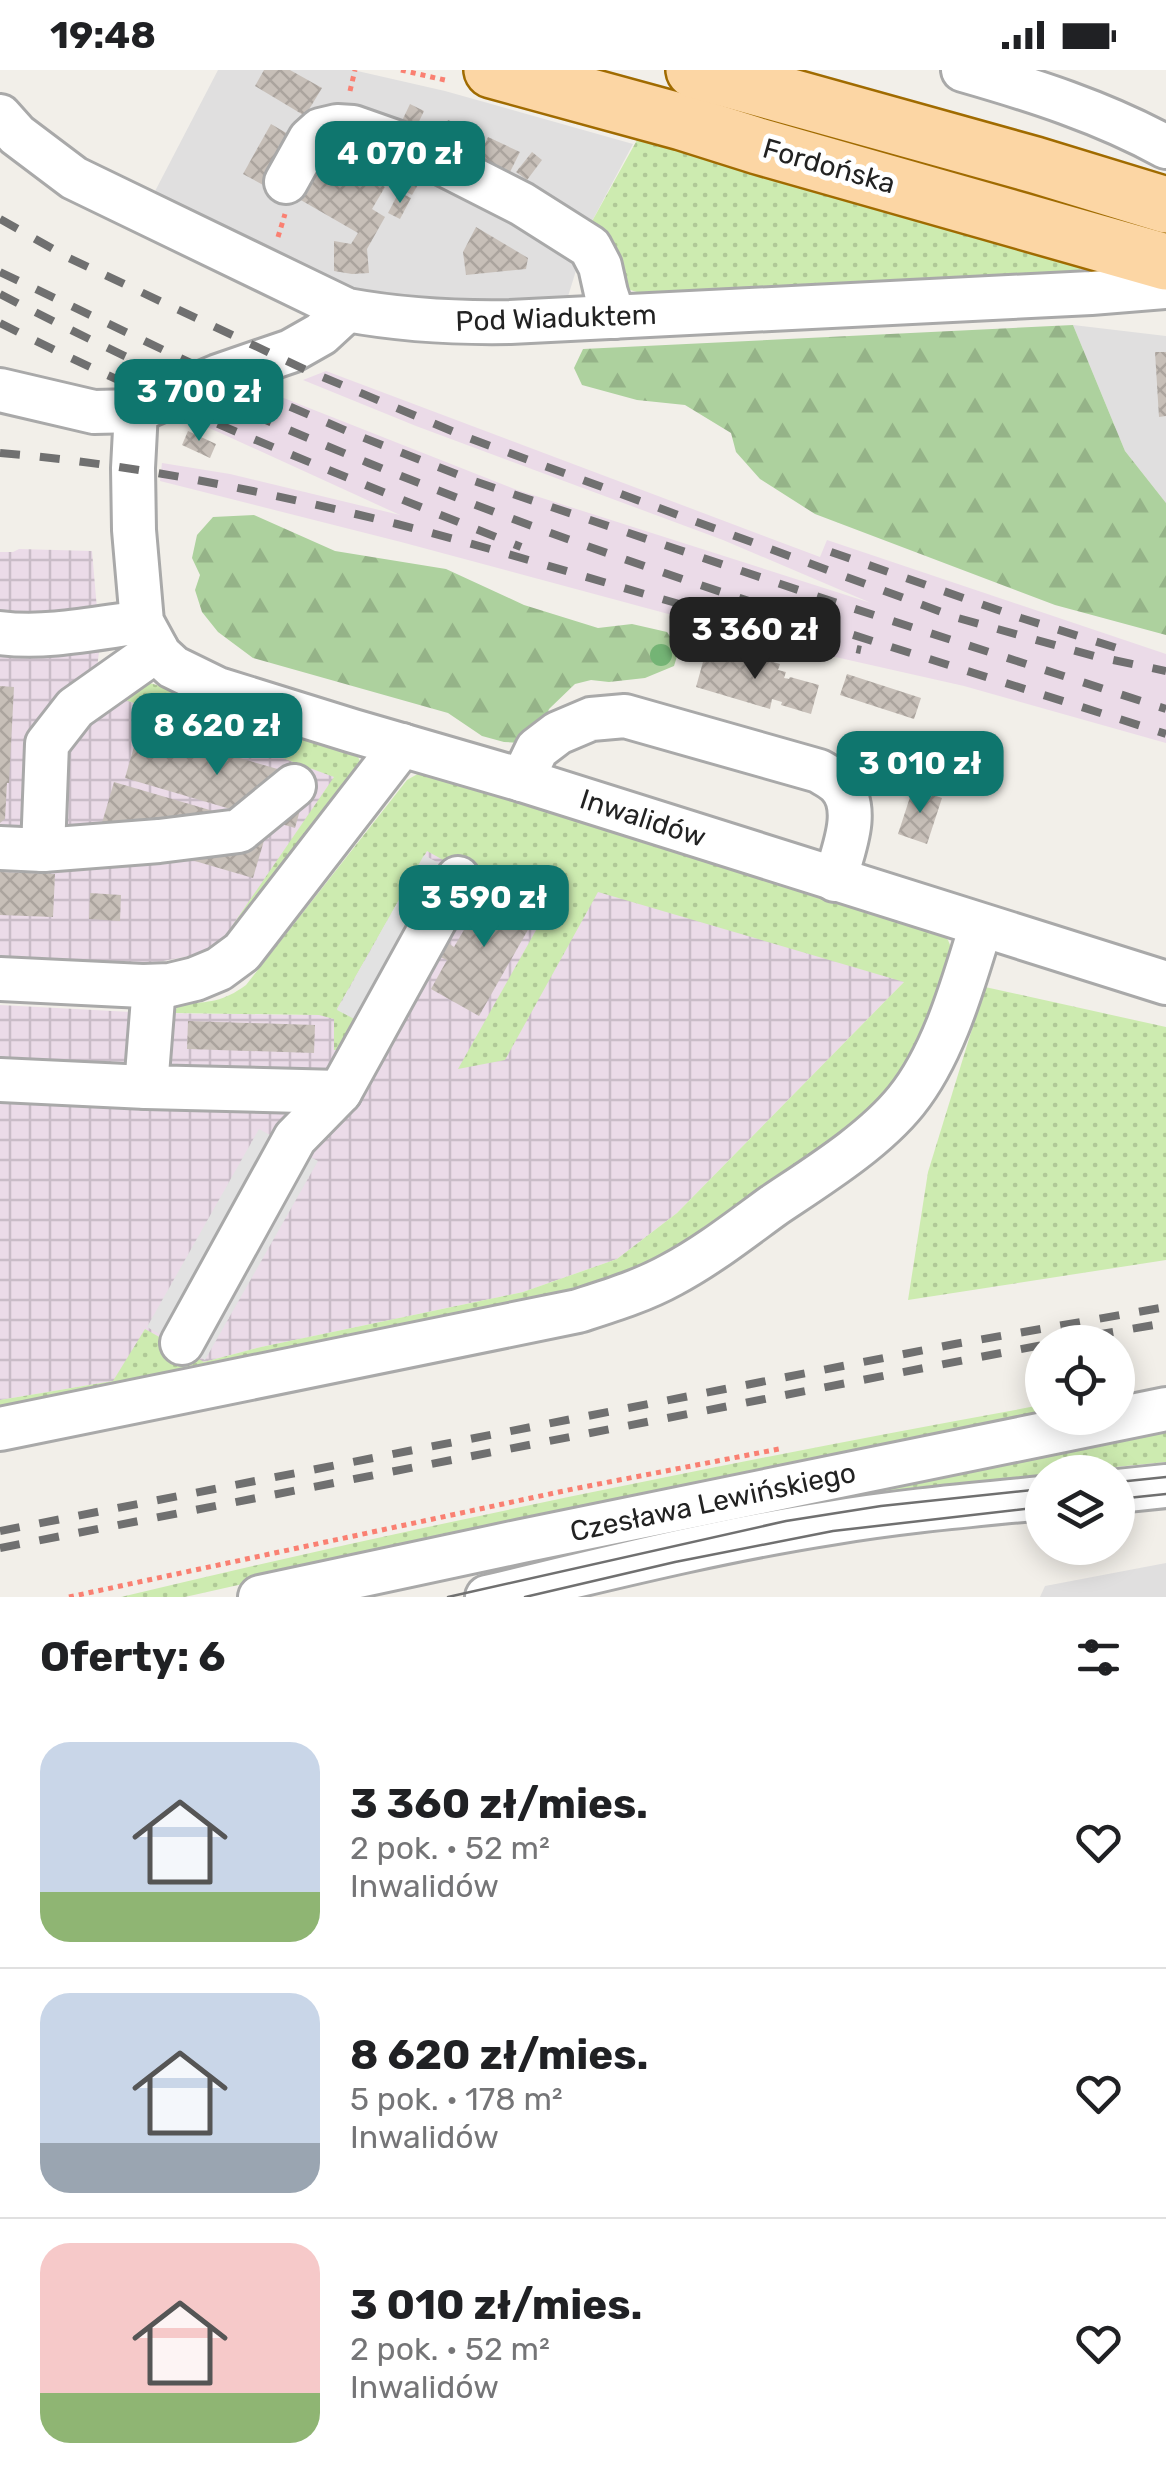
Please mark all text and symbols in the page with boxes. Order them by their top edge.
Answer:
text: 19:48 [50,12,156,58]
pin: 4 070 zł [297,121,503,206]
street label: Fordońska [759,131,899,201]
text: 4 070 zł [337,134,463,172]
street label: Pod Wiaduktem [455,298,657,338]
pin: 3 700 zł [96,359,302,444]
text: 3 700 zł [136,372,262,410]
pin: 3 360 zł [652,597,858,682]
text: 3 360 zł [691,610,819,648]
pin: 8 620 zł [114,693,320,778]
text: 8 620 zł [153,706,281,744]
pin: 3 010 zł [817,731,1023,816]
text: 3 010 zł [859,744,981,782]
street label: Inwalidów [576,782,710,854]
pin: 3 590 zł [381,865,587,950]
text: 3 590 zł [421,878,547,916]
map controls [1025,1325,1135,1565]
button: locate [1025,1325,1135,1435]
button: layers [1025,1455,1135,1565]
street label: Czesława Lewińskiego [567,1456,859,1548]
icon: filters [1071,1630,1126,1685]
text: Oferty: 6 [40,1632,226,1682]
text: 3 360 zł/mies. [350,1779,648,1829]
icon: home [120,1782,240,1902]
icon: heart [1071,1815,1126,1870]
text: 2 pok. · 52 m² [350,1829,550,1867]
text: Inwalidów [350,1867,499,1905]
text: 8 620 zł/mies. [350,2030,648,2080]
icon: home [120,2033,240,2153]
icon: heart [1071,2066,1126,2121]
text: 5 pok. · 178 m² [350,2080,563,2118]
text: Inwalidów [350,2118,499,2156]
text: 3 010 zł/mies. [350,2280,642,2330]
icon: home [120,2283,240,2403]
icon: heart [1071,2316,1126,2371]
text: 2 pok. · 52 m² [350,2330,550,2368]
text: Inwalidów [350,2368,499,2406]

